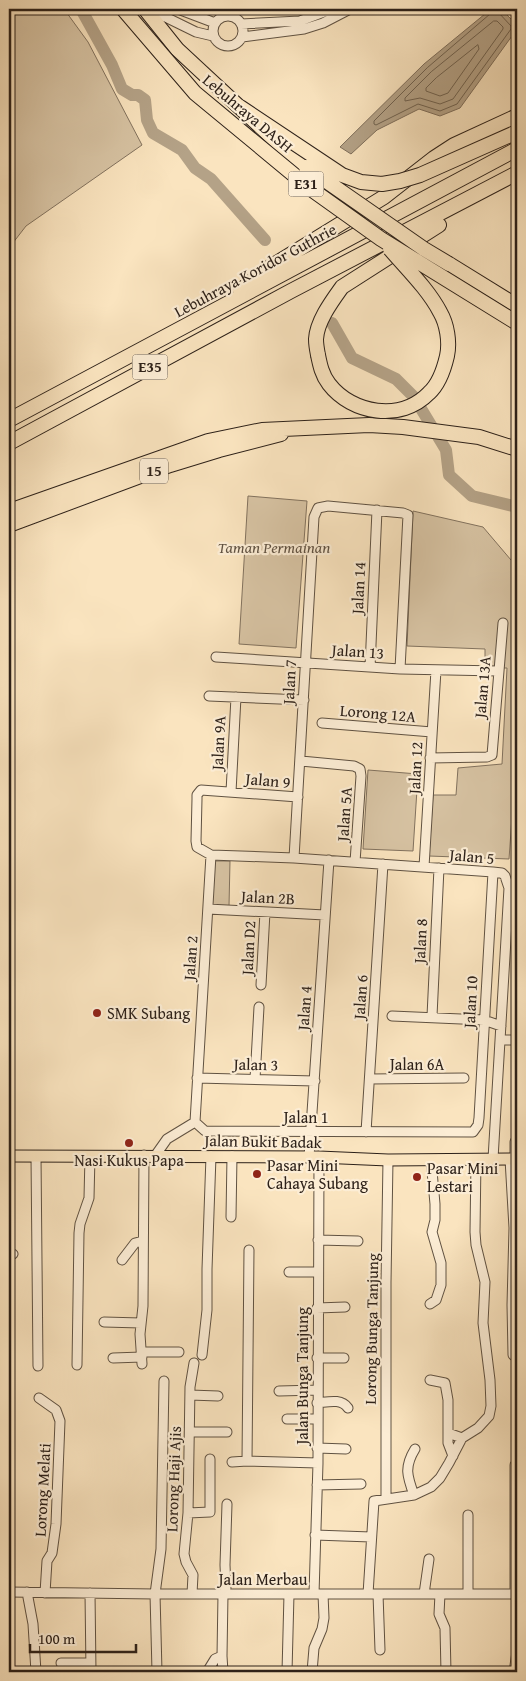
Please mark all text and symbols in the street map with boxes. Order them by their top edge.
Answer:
street label: Lebuhraya DASH [198,68,299,158]
road number: E31 [288,172,324,196]
street label: Lebuhraya Koridor Guthrie [170,217,340,323]
road number: E35 [132,354,168,380]
road number: 15 [140,458,168,484]
park label: Taman Permainan [218,535,330,559]
street label: Jalan 14 [345,561,371,617]
street label: Jalan 13 [329,637,385,665]
street label: Jalan 13A [467,655,497,721]
street label: Jalan 7 [276,659,302,707]
street label: Lorong 12A [339,698,417,728]
street label: Jalan 9A [204,715,231,773]
street label: Jalan 12 [402,741,428,797]
street label: Jalan 9 [243,766,292,794]
street label: Jalan 5A [330,786,358,844]
street label: Jalan 5 [447,842,495,870]
street label: Jalan 2B [238,884,296,910]
street label: Jalan 8 [407,918,433,966]
street label: Jalan D2 [234,920,261,978]
street label: Jalan 2 [176,935,204,983]
street label: Jalan 6 [346,973,374,1022]
street label: Jalan 10 [457,975,483,1031]
street label: Jalan 4 [290,984,318,1033]
place label: SMK Subang [107,1001,190,1025]
marker: SMK Subang [91,1007,103,1019]
street label: Jalan 3 [231,1052,279,1076]
street label: Jalan 6A [388,1052,445,1076]
street label: Jalan 1 [282,1105,328,1129]
street label: Jalan Bukit Badak [202,1128,323,1154]
marker: Nasi Kukus Papa [123,1137,135,1149]
place label: Nasi Kukus Papa [74,1148,184,1172]
place label: Pasar Mini Cahaya Subang [267,1153,368,1195]
place label: Pasar Mini Lestari [427,1156,499,1198]
marker: Pasar Mini Cahaya Subang [251,1168,263,1180]
marker: Pasar Mini Lestari [411,1171,423,1183]
street label: Lorong Bunga Tanjung [358,1253,384,1405]
street label: Jalan Bunga Tanjung [290,1307,314,1447]
street label: Lorong Haji Ajis [159,1425,187,1533]
street label: Lorong Melati [28,1442,56,1537]
street label: Jalan Merbau [217,1567,308,1591]
scale bar [30,1621,136,1653]
text: 100 m [38,1628,76,1649]

